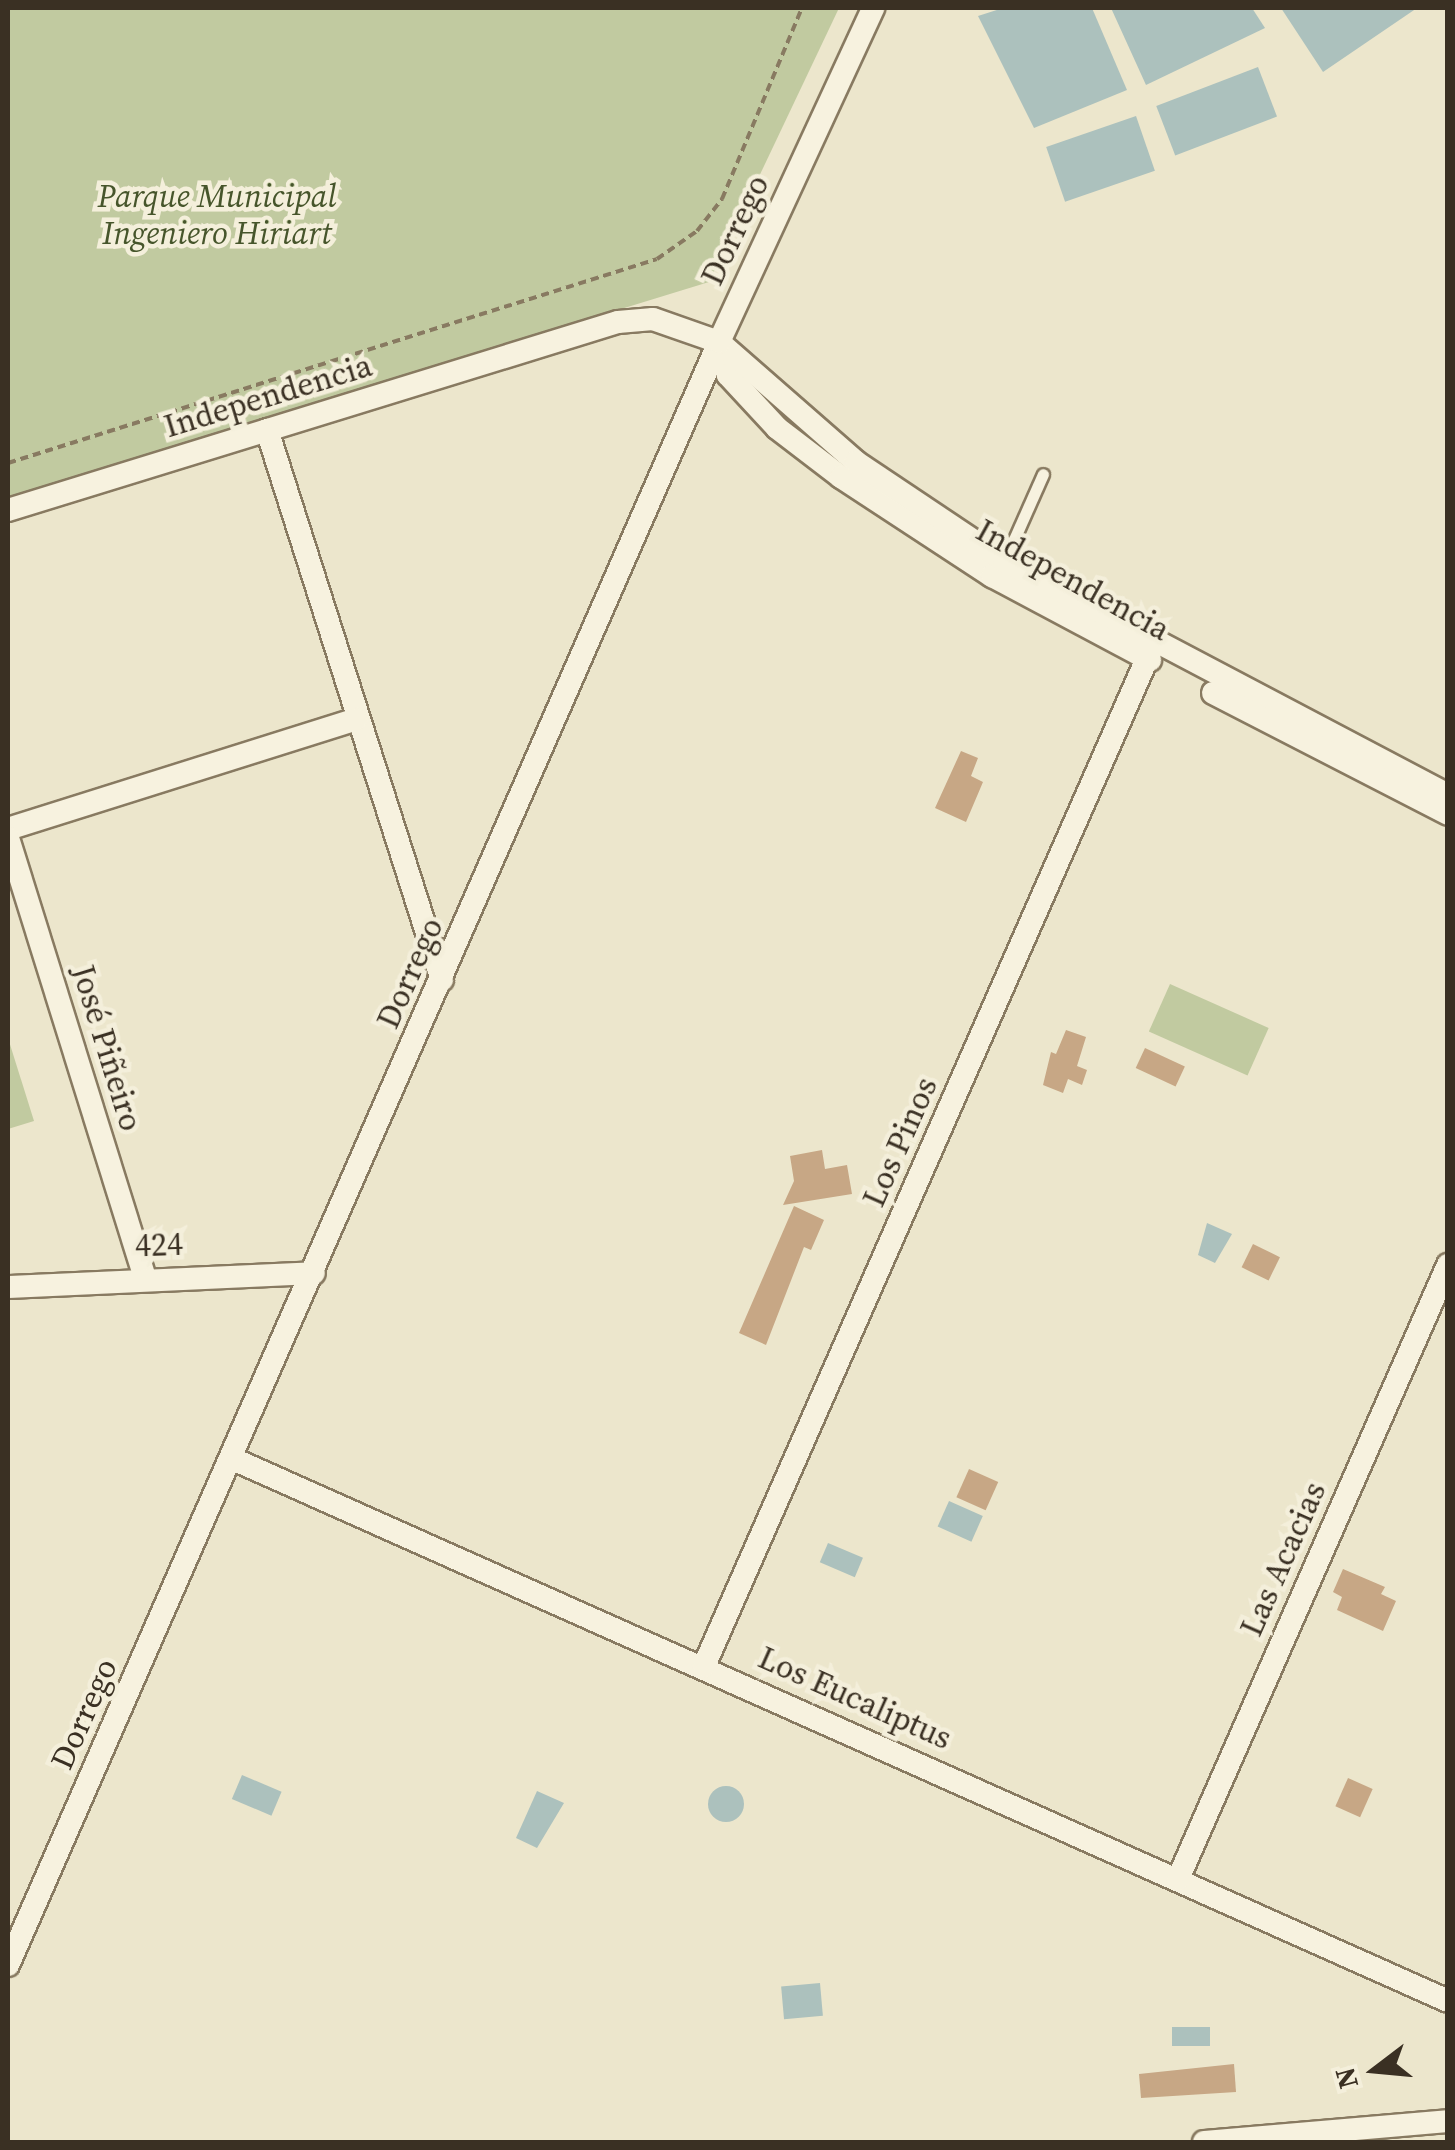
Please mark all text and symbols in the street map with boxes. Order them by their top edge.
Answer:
street label: Dorrego [693,169,777,291]
park label: Parque Municipal Ingeniero Hiriart [98,178,336,253]
street label: Independencia [160,346,376,446]
street label: Independencia [970,511,1176,649]
street label: Dorrego [369,912,451,1034]
street label: José Piñeiro [64,960,150,1136]
street label: Los Pinos [854,1071,946,1213]
street label: 424 [134,1225,184,1265]
street label: Las Acacias [1232,1476,1334,1642]
street label: Los Eucaliptus [753,1638,957,1758]
street label: Dorrego [43,1653,125,1775]
north arrow [1325,2020,1425,2120]
text: N [1325,2063,1367,2093]

